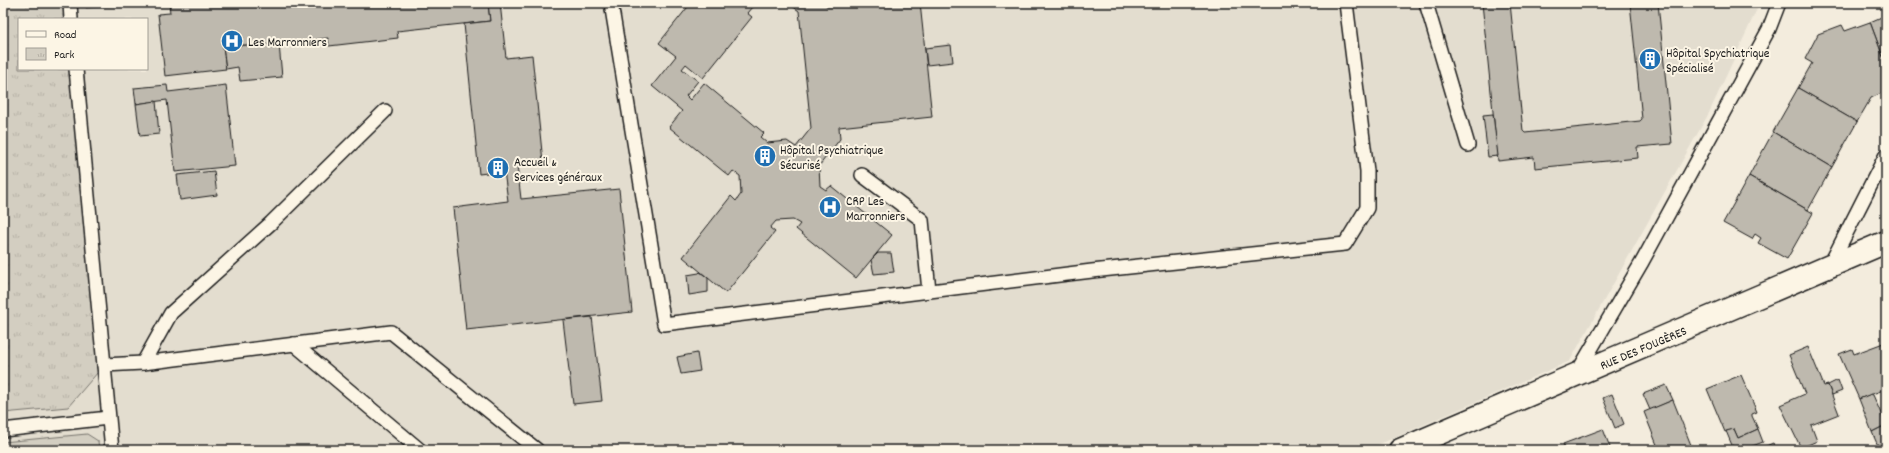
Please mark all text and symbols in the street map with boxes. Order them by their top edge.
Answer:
legend [18,18,148,70]
text: Road [54,27,76,44]
hospital icon: Les Marronniers [219,28,245,54]
place label: Les Marronniers [248,34,327,53]
place label: Hôpital Spychiatrique Spécialisé [1666,45,1770,79]
building icon: Hôpital Spychiatrique Spécialisé [1637,46,1663,72]
text: Park [54,47,75,64]
place label: Hôpital Psychiatrique Sécurisé [780,142,883,176]
building icon: Hôpital Psychiatrique Sécurisé [752,143,778,169]
place label: Accueil & Services généraux [514,154,602,188]
building icon: Accueil & Services généraux [485,155,511,181]
place label: CRP Les Marronniers [846,193,906,227]
hospital icon: CRP Les Marronniers [817,194,843,220]
street label: RUE DES FOUGÈRES [1598,322,1691,376]

